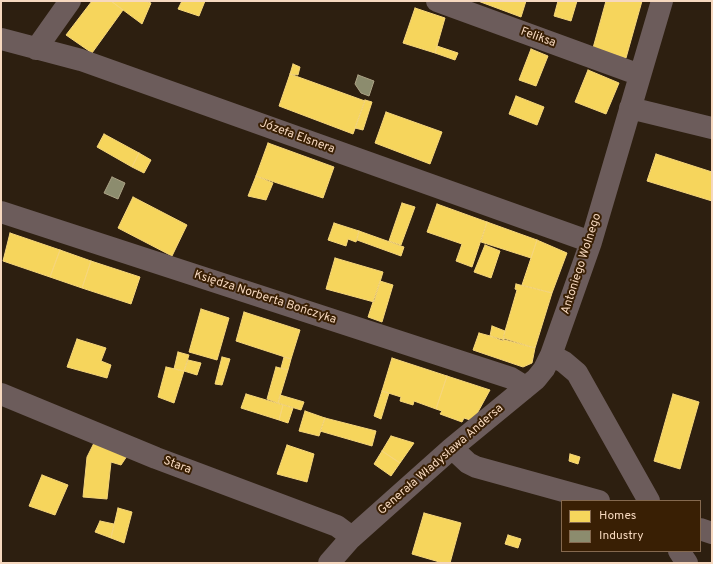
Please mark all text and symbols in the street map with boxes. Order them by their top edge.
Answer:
street label: Feliksa [518,25,558,51]
street label: Józefa Elsnera [258,117,336,157]
street label: Antoniego Wolnego [559,212,605,316]
street label: Księdza Norberta Bończyka [192,268,338,328]
street label: Generała Władysława Andersa [375,402,507,518]
street label: Stara [161,454,193,478]
legend [561,500,701,552]
text: Homes [599,508,636,524]
text: Industry [599,528,644,544]

